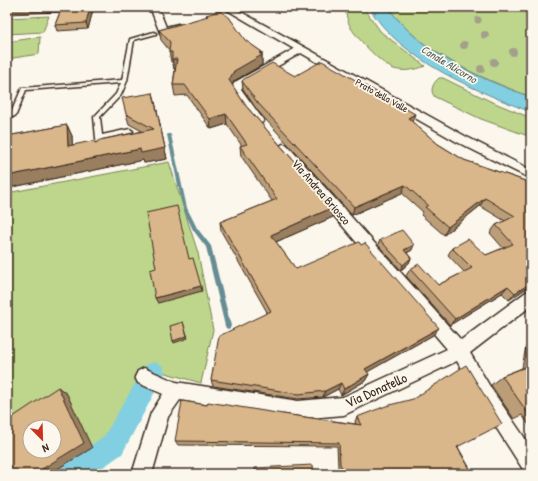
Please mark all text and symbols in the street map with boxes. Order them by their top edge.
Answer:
water label: Canale Alicorno [419,42,481,87]
street label: Prato della Valle [353,76,411,115]
street label: Via Andrea Briosco [288,155,355,228]
street label: Via Donatello [342,367,410,412]
north arrow [22,419,62,459]
text: N [40,441,51,456]

